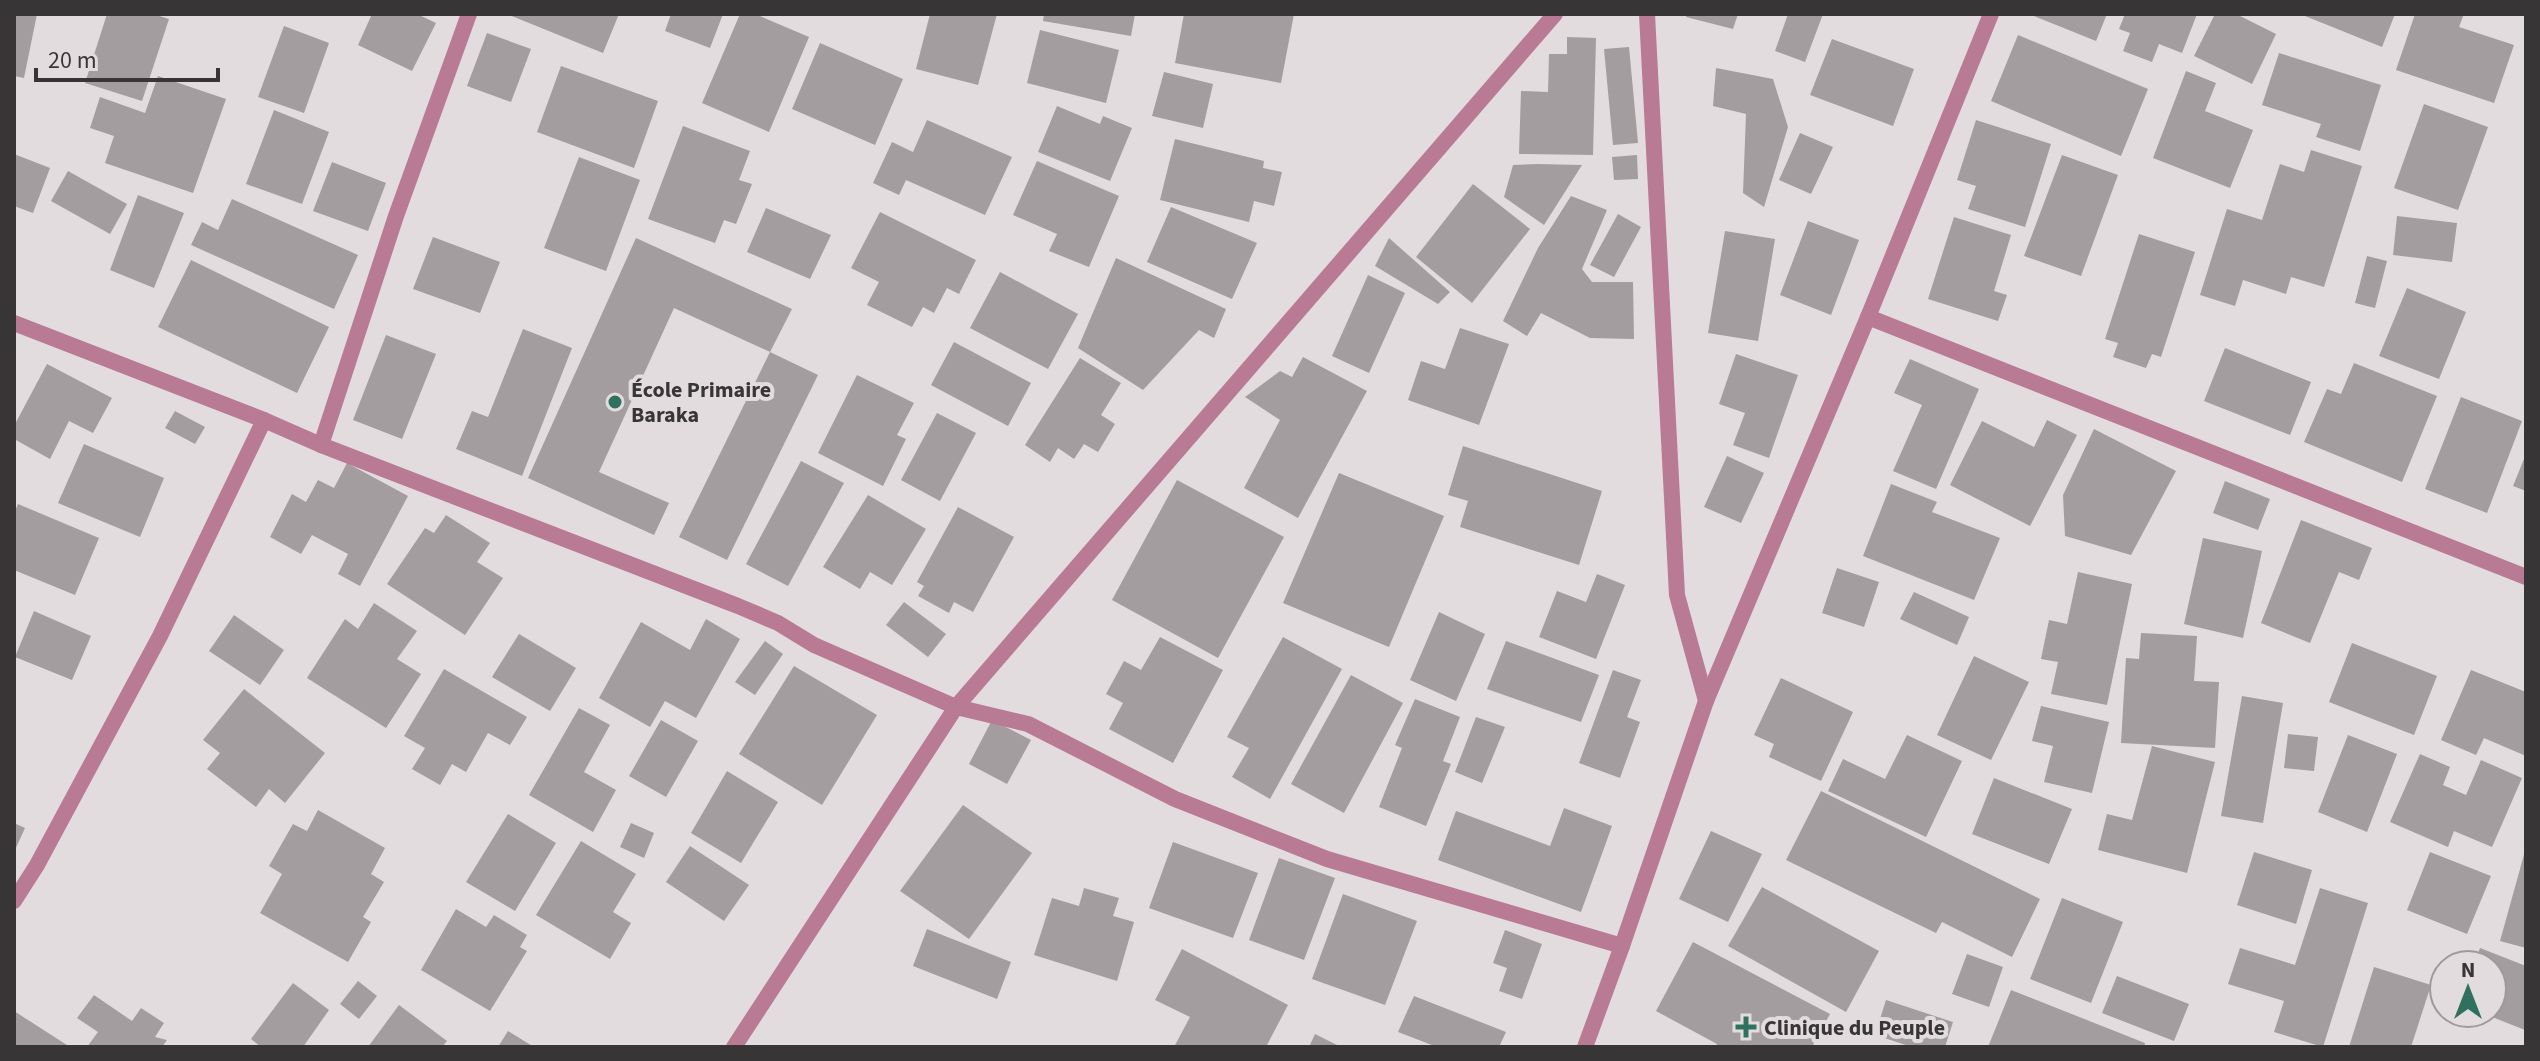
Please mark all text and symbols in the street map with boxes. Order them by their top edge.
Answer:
scale bar [36,32,218,82]
text: 20 m [48,43,97,78]
place label: École Primaire Baraka [631,374,771,431]
marker: École Primaire Baraka [606,393,624,411]
north arrow [2428,949,2508,1029]
text: N [2461,954,2475,986]
place label: Clinique du Peuple [1764,1012,1945,1044]
marker: Clinique du Peuple [1735,1016,1757,1038]

